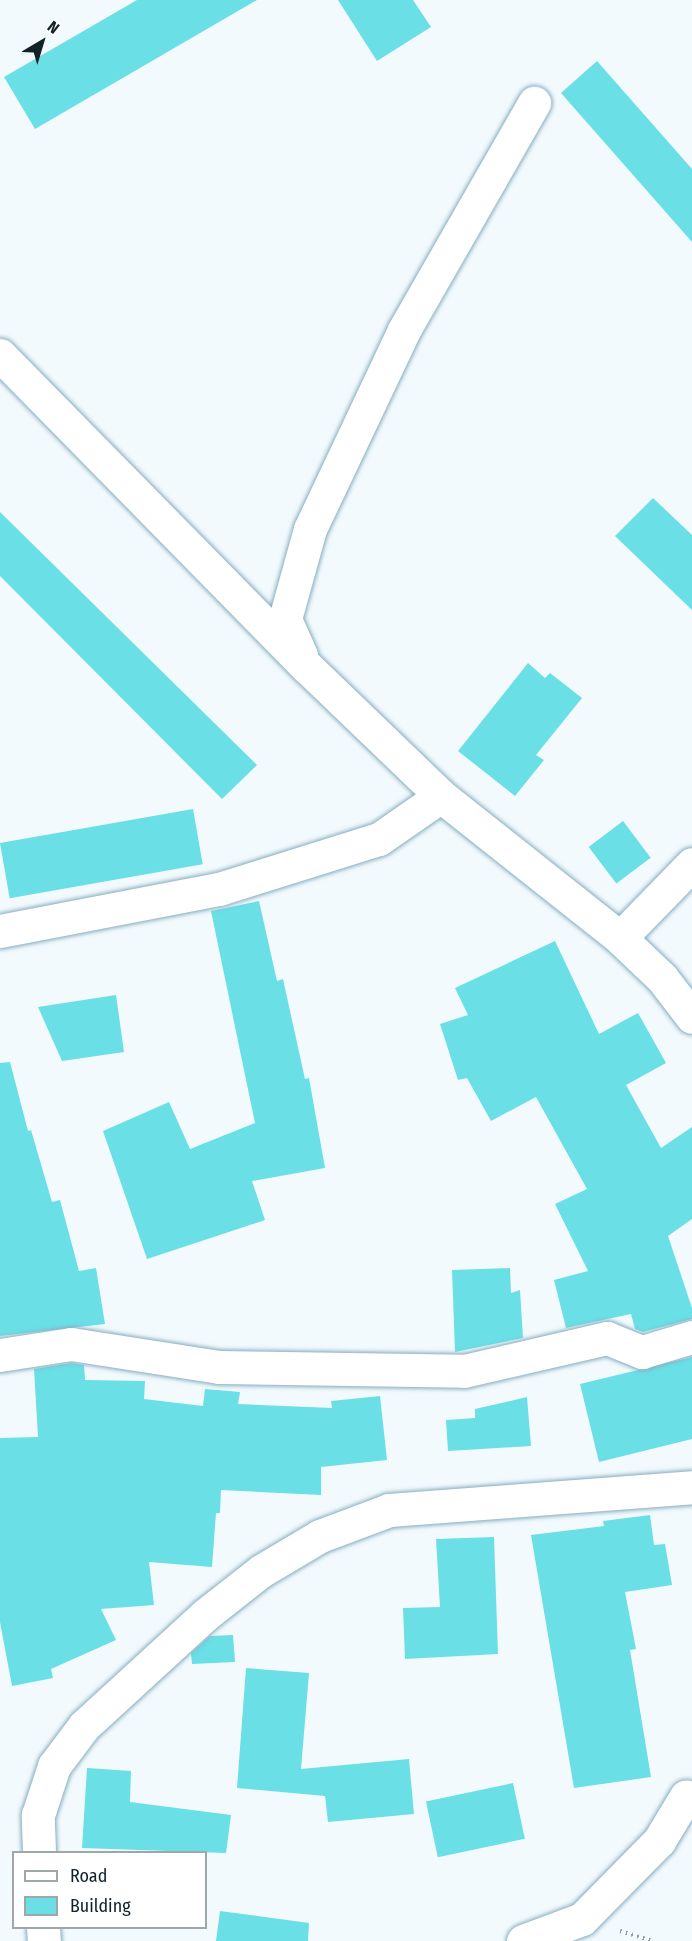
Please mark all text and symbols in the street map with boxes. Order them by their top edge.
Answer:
north arrow [12,12,72,72]
text: N [44,17,63,38]
legend [12,1851,207,1929]
text: Road [70,1865,107,1887]
text: Building [70,1895,131,1917]

